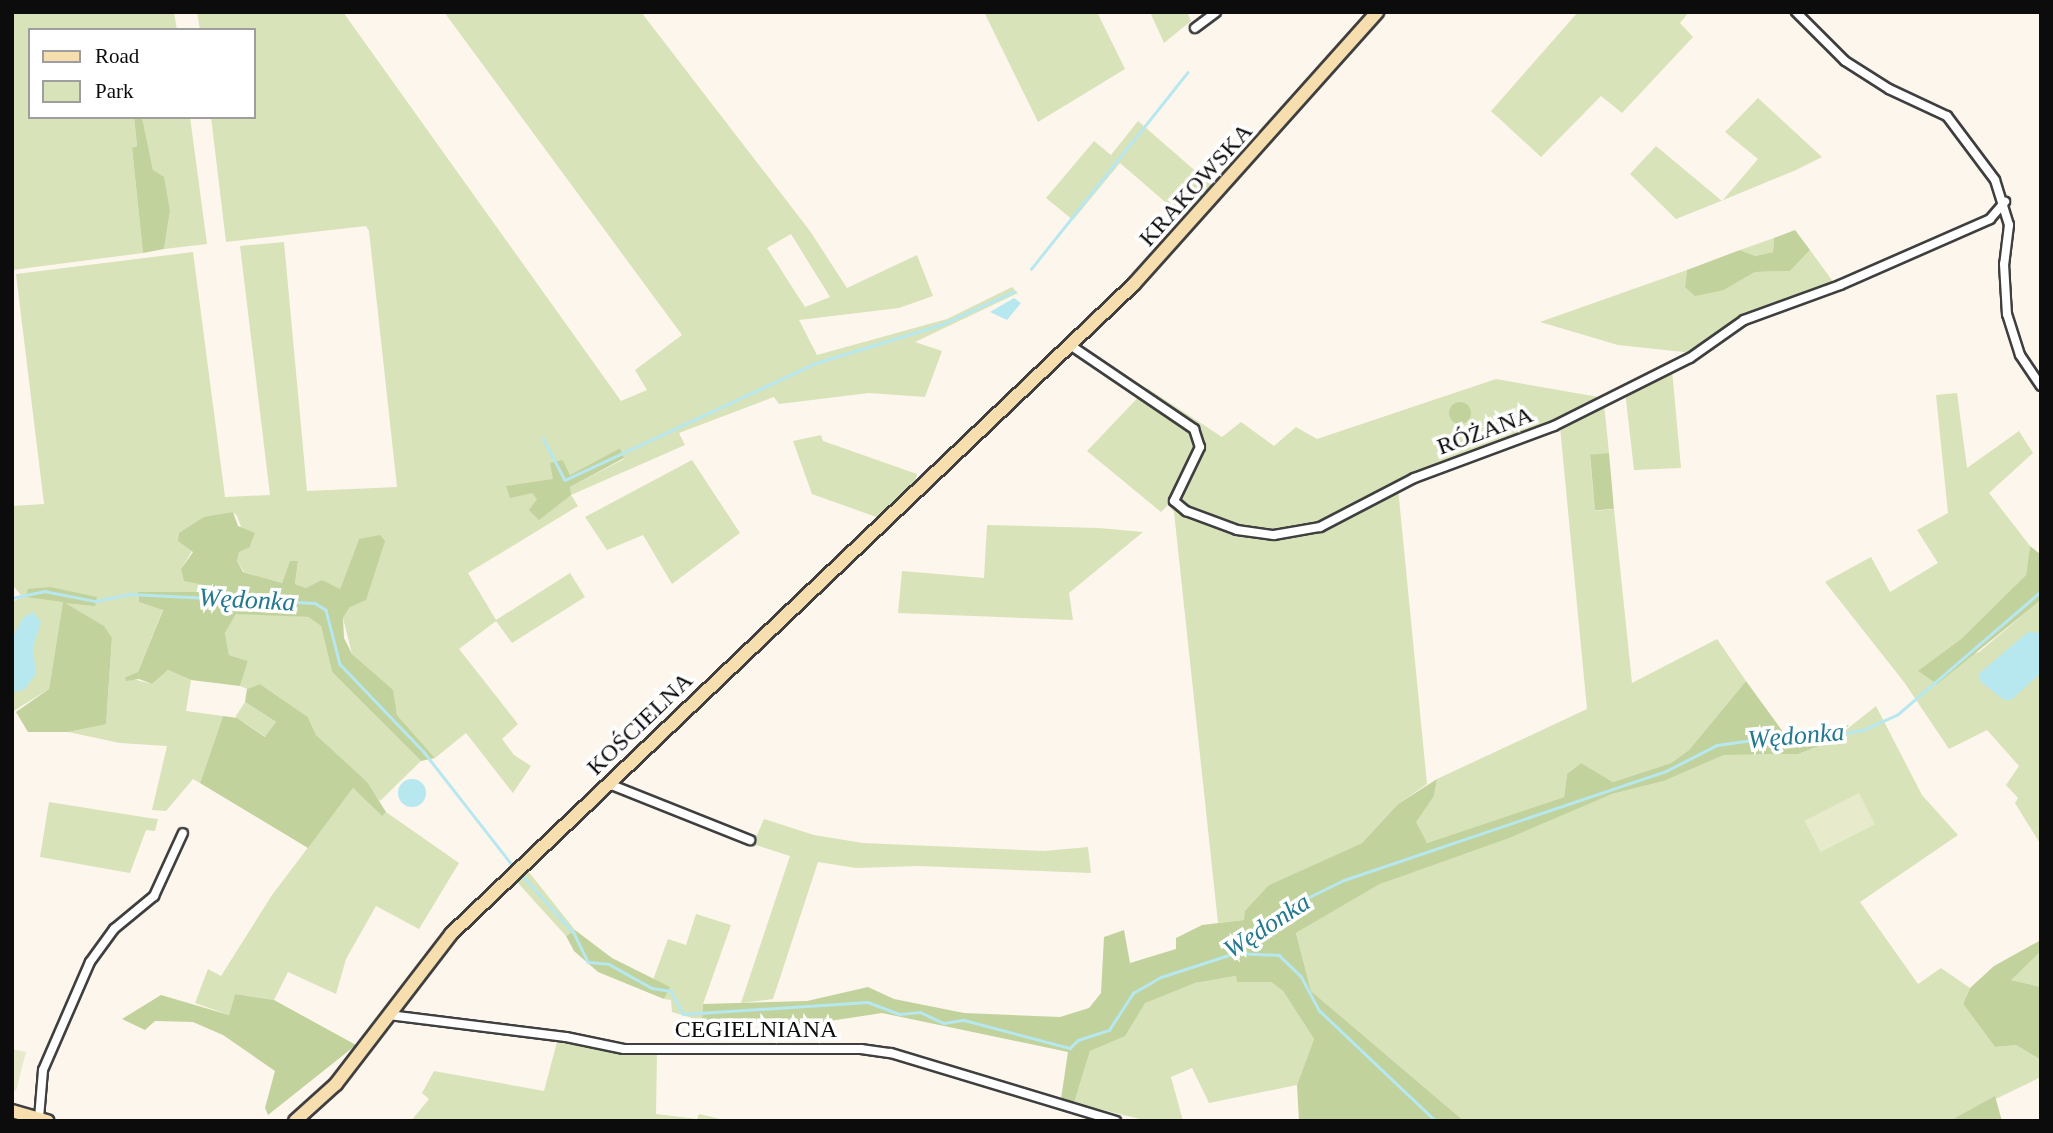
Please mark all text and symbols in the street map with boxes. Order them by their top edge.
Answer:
legend [28,28,256,119]
text: Road [95,44,139,68]
text: Park [95,79,134,103]
street label: KRAKOWSKA [1133,117,1259,253]
street label: RÓŻANA [1433,400,1537,462]
water label: Wędonka [198,582,296,618]
street label: KOŚCIELNA [581,666,699,782]
water label: Wędonka [1746,716,1846,756]
water label: Wędonka [1218,887,1316,965]
street label: CEGIELNIANA [675,1016,837,1044]

